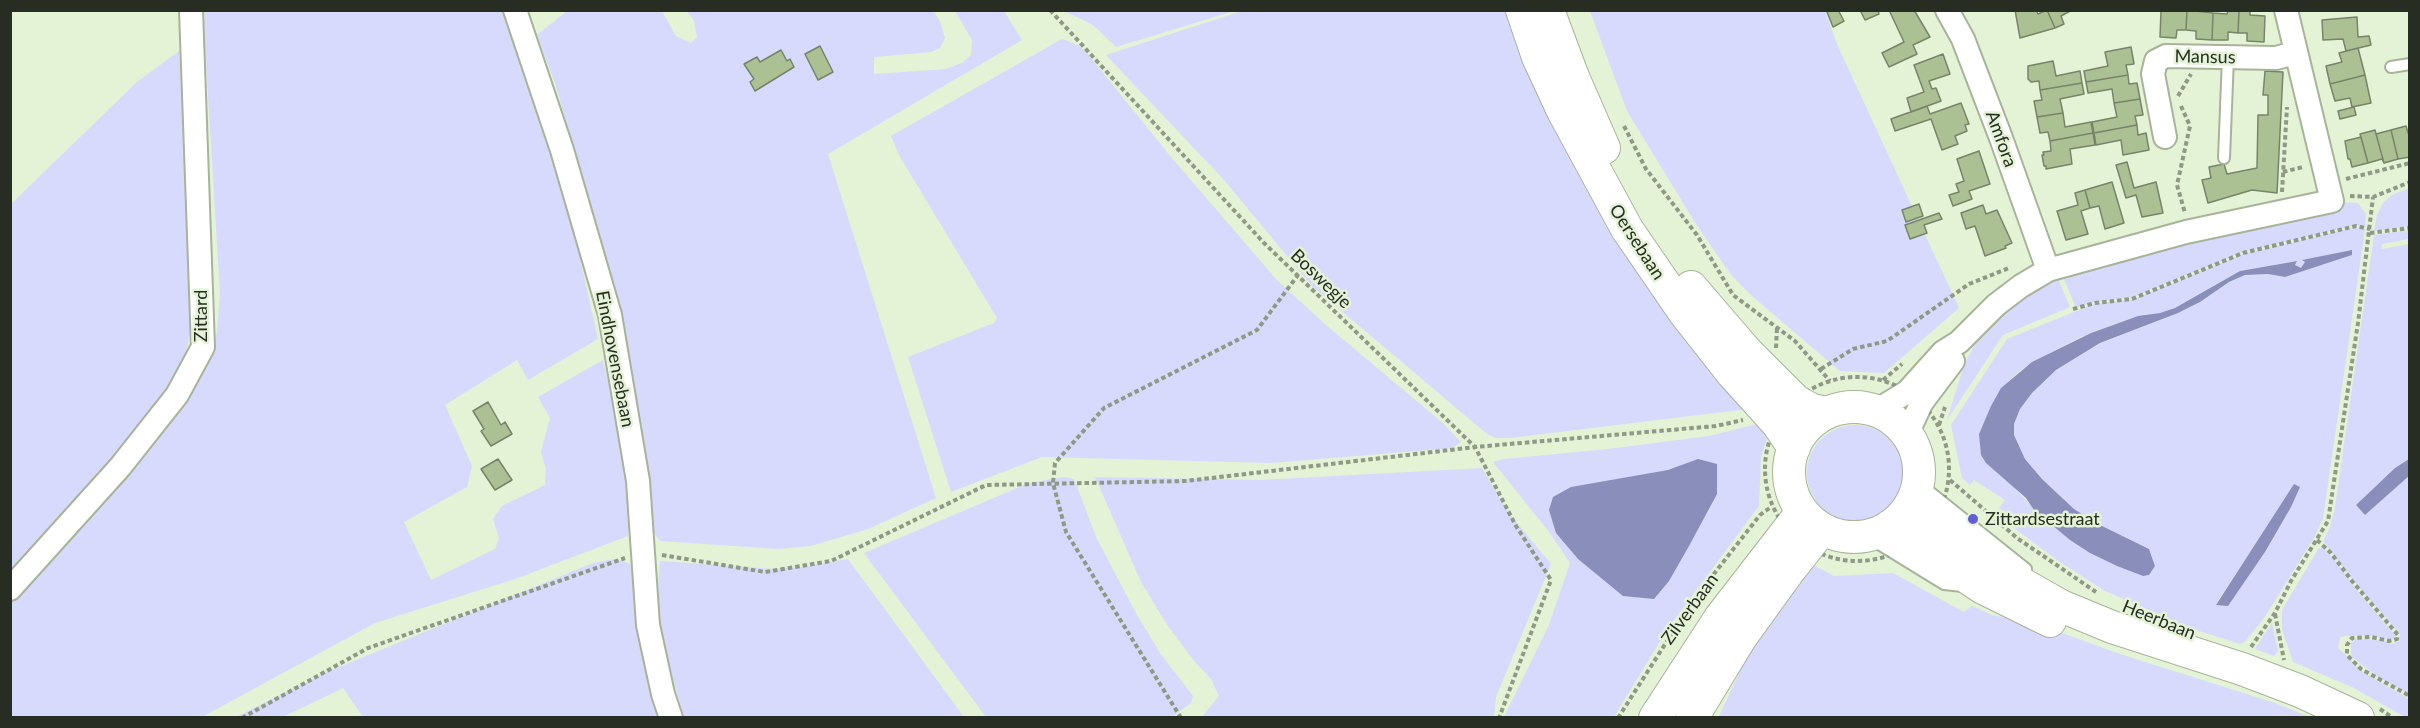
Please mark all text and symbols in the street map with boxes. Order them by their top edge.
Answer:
street label: Mansus [2174,46,2236,68]
street label: Amfora [1981,108,2021,170]
street label: Oersebaan [1605,200,1669,284]
street label: Boswegje [1286,245,1356,313]
street label: Eindhovensebaan [591,289,639,429]
street label: Zittard [190,290,212,342]
place label: Zittardsestraat [1985,508,2100,530]
marker: Zittardsestraat [1966,512,1980,526]
street label: Zilverbaan [1657,569,1723,649]
street label: Heerbaan [2119,596,2199,644]

